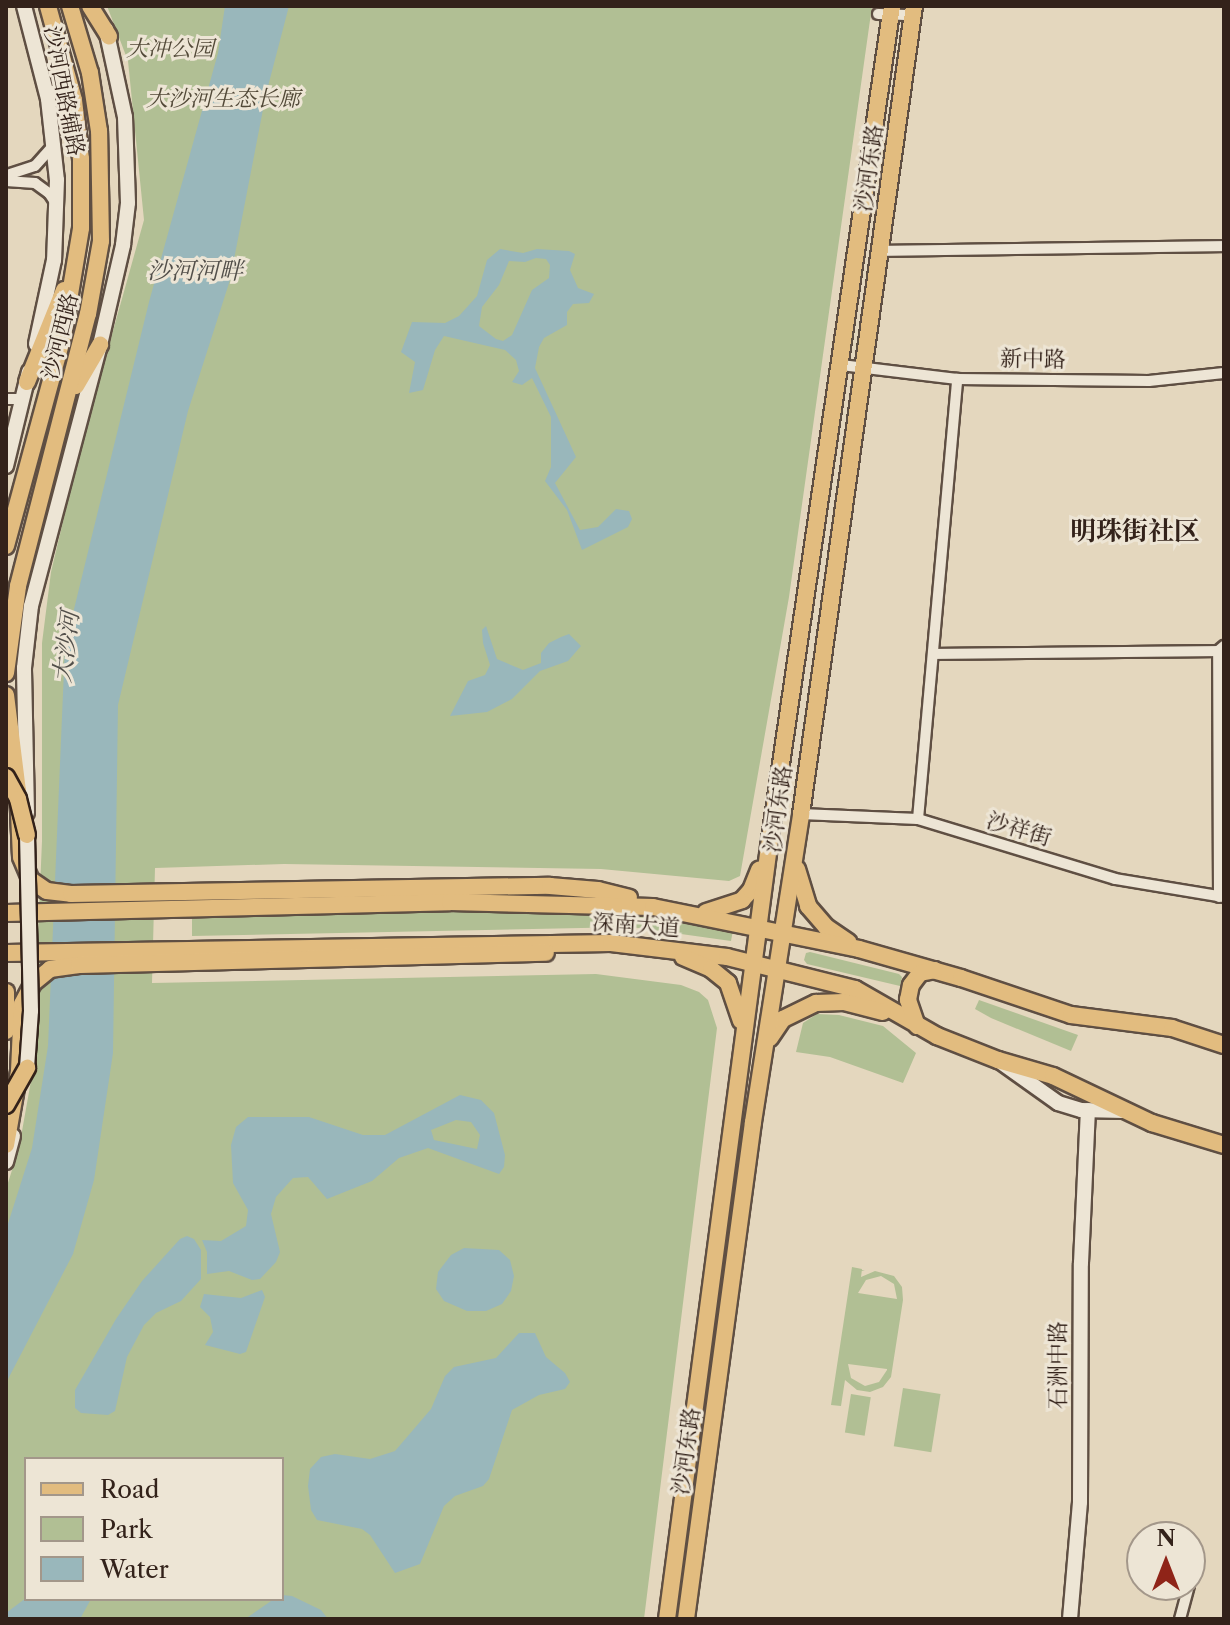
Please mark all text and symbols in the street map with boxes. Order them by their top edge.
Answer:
street label: 沙河西路辅路 [38,24,90,158]
park label: 大冲公园 [126,36,214,62]
park label: 大沙河生态长廊 [146,86,300,112]
street label: 沙河东路 [850,123,888,213]
water label: 沙河河畔 [147,257,243,285]
street label: 沙河西路 [37,290,83,382]
street label: 新中路 [1000,345,1066,373]
district label: 明珠街社区 [1070,516,1200,548]
water label: 大沙河 [47,610,85,684]
street label: 沙河东路 [759,764,797,854]
street label: 沙祥街 [984,807,1054,851]
street label: 深南大道 [591,909,681,941]
street label: 石洲中路 [1045,1321,1071,1409]
street label: 沙河东路 [667,1406,705,1496]
legend [24,1457,284,1601]
text: Road [100,1475,159,1504]
text: Park [100,1515,152,1544]
north arrow [1126,1521,1206,1601]
text: N [1156,1525,1176,1552]
text: Water [100,1555,169,1584]

